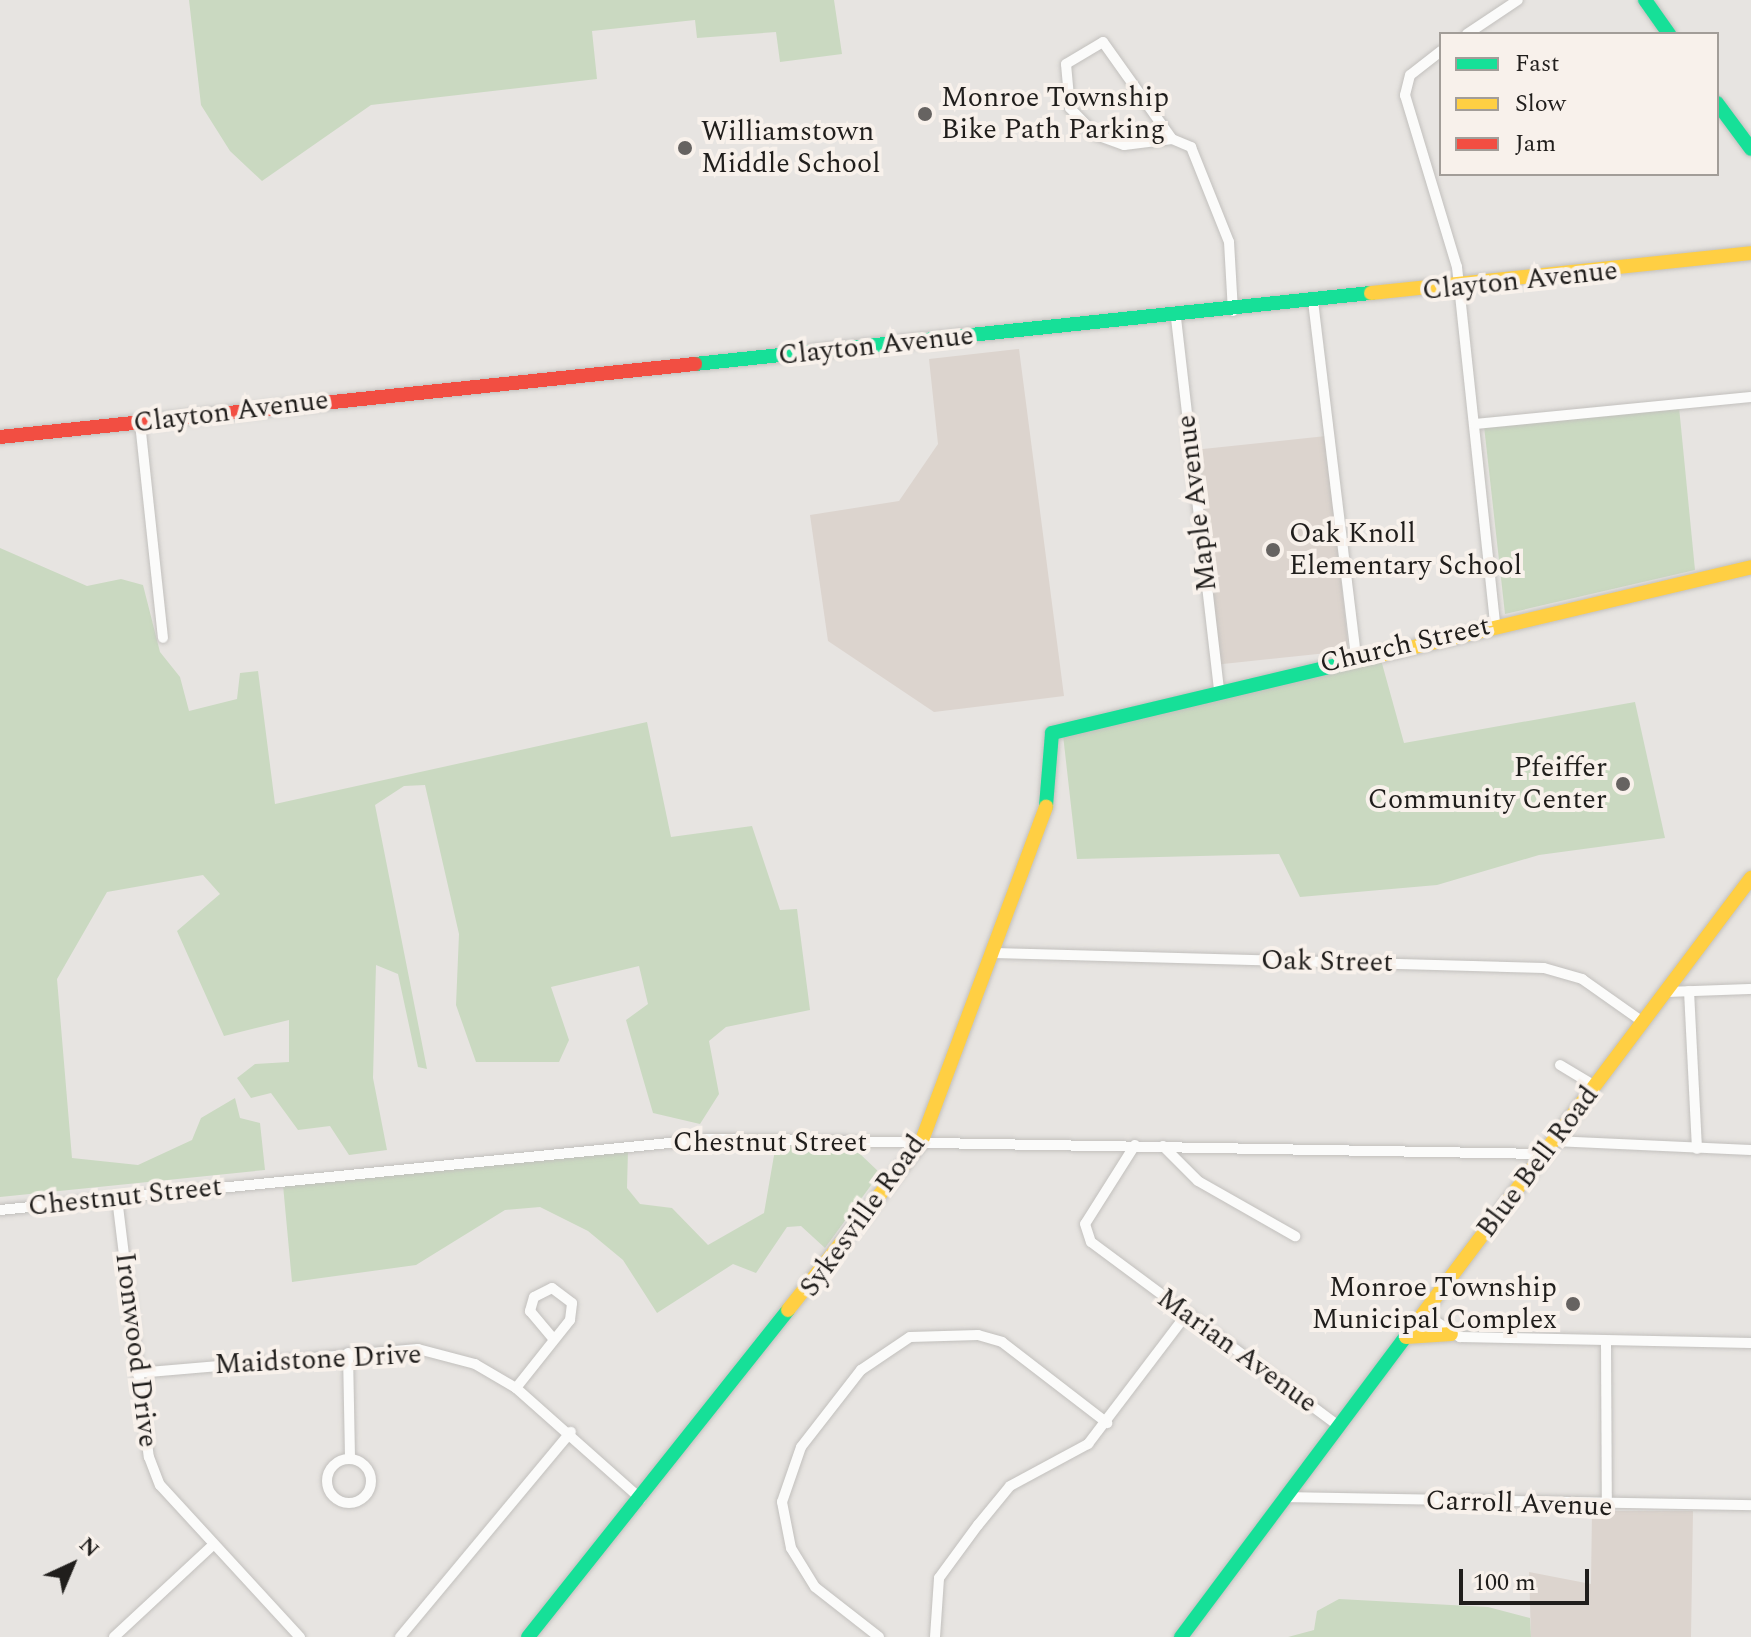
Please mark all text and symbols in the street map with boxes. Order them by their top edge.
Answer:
legend [1439,32,1719,176]
text: Fast [1515,46,1560,82]
place label: Monroe Township Bike Path Parking [941,81,1169,147]
text: Slow [1515,86,1566,122]
marker: Monroe Township Bike Path Parking [916,105,934,123]
place label: Williamstown Middle School [701,115,880,181]
text: Jam [1515,126,1556,162]
marker: Williamstown Middle School [676,139,694,157]
street label: Clayton Avenue [1421,254,1619,308]
street label: Clayton Avenue [777,319,975,373]
street label: Clayton Avenue [132,383,330,441]
street label: Maple Avenue [1170,413,1224,593]
place label: Oak Knoll Elementary School [1289,517,1522,583]
marker: Oak Knoll Elementary School [1264,541,1282,559]
street label: Church Street [1317,609,1493,681]
place label: Pfeiffer Community Center [1368,751,1607,817]
marker: Pfeiffer Community Center [1614,775,1632,793]
street label: Oak Street [1261,944,1393,980]
street label: Blue Bell Road [1470,1079,1606,1245]
street label: Chestnut Street [673,1126,867,1160]
street label: Sykesville Road [793,1128,933,1304]
street label: Chestnut Street [26,1170,224,1224]
street label: Ironwood Drive [107,1251,165,1449]
place label: Monroe Township Municipal Complex [1312,1271,1557,1337]
street label: Marian Avenue [1150,1282,1324,1420]
marker: Monroe Township Municipal Complex [1564,1295,1582,1313]
street label: Maidstone Drive [214,1338,422,1382]
street label: Carroll Avenue [1425,1484,1613,1524]
north arrow [32,1525,112,1605]
text: N [71,1529,107,1565]
scale bar [1463,1553,1593,1603]
text: 100 m [1473,1565,1536,1601]

